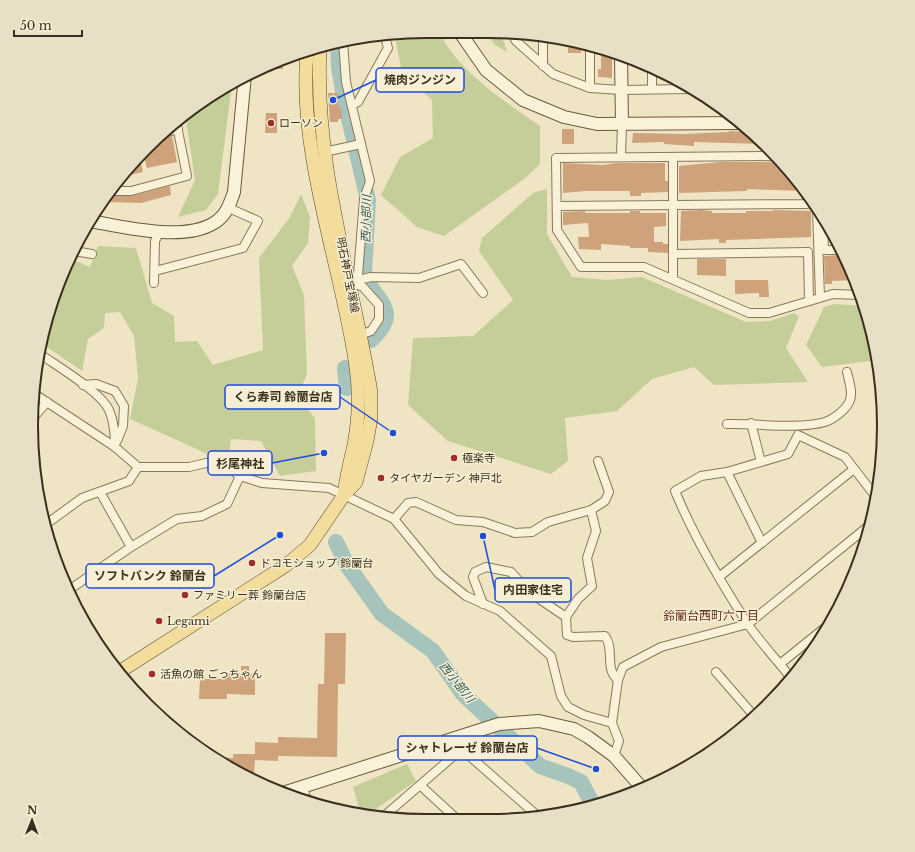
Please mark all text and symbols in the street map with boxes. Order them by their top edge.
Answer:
scale bar [14,12,82,38]
text: 50 m [20,18,52,33]
callout: 焼肉ジンジン [376,68,464,92]
text: 焼肉ジンジン [384,72,456,87]
place label: ローソン [279,116,323,130]
marker: ローソン [266,118,276,128]
water label: 西小部川 [358,193,374,243]
street label: 明石神戸宝塚線 [334,236,362,314]
callout: くら寿司 鈴蘭台店 [225,385,340,409]
text: くら寿司 鈴蘭台店 [233,389,333,404]
callout: 杉尾神社 [208,451,272,475]
place label: 極楽寺 [462,451,495,465]
marker: 極楽寺 [449,453,459,463]
text: 杉尾神社 [216,456,264,471]
place label: タイヤガーデン 神戸北 [389,471,502,485]
marker: タイヤガーデン 神戸北 [376,473,386,483]
place label: ドコモショップ 鈴蘭台 [260,556,373,570]
marker: ドコモショップ 鈴蘭台 [247,558,257,568]
callout: ソフトバンク 鈴蘭台 [86,564,214,588]
text: ソフトバンク 鈴蘭台 [94,568,206,583]
callout: 内田家住宅 [495,578,571,602]
text: 内田家住宅 [503,582,563,597]
place label: ファミリー葬 鈴蘭台店 [193,588,306,602]
marker: ファミリー葬 鈴蘭台店 [180,590,190,600]
district label: 鈴蘭台西町六丁目 [663,608,759,623]
place label: Legami [167,614,210,628]
marker: Legami [154,616,164,626]
water label: 西小部川 [436,659,479,707]
place label: 活魚の館 ごっちゃん [160,667,262,681]
marker: 活魚の館 ごっちゃん [147,669,157,679]
callout: シャトレーゼ 鈴蘭台店 [398,736,537,760]
text: シャトレーゼ 鈴蘭台店 [405,740,529,755]
north arrow [12,800,52,840]
text: N [27,803,38,817]

